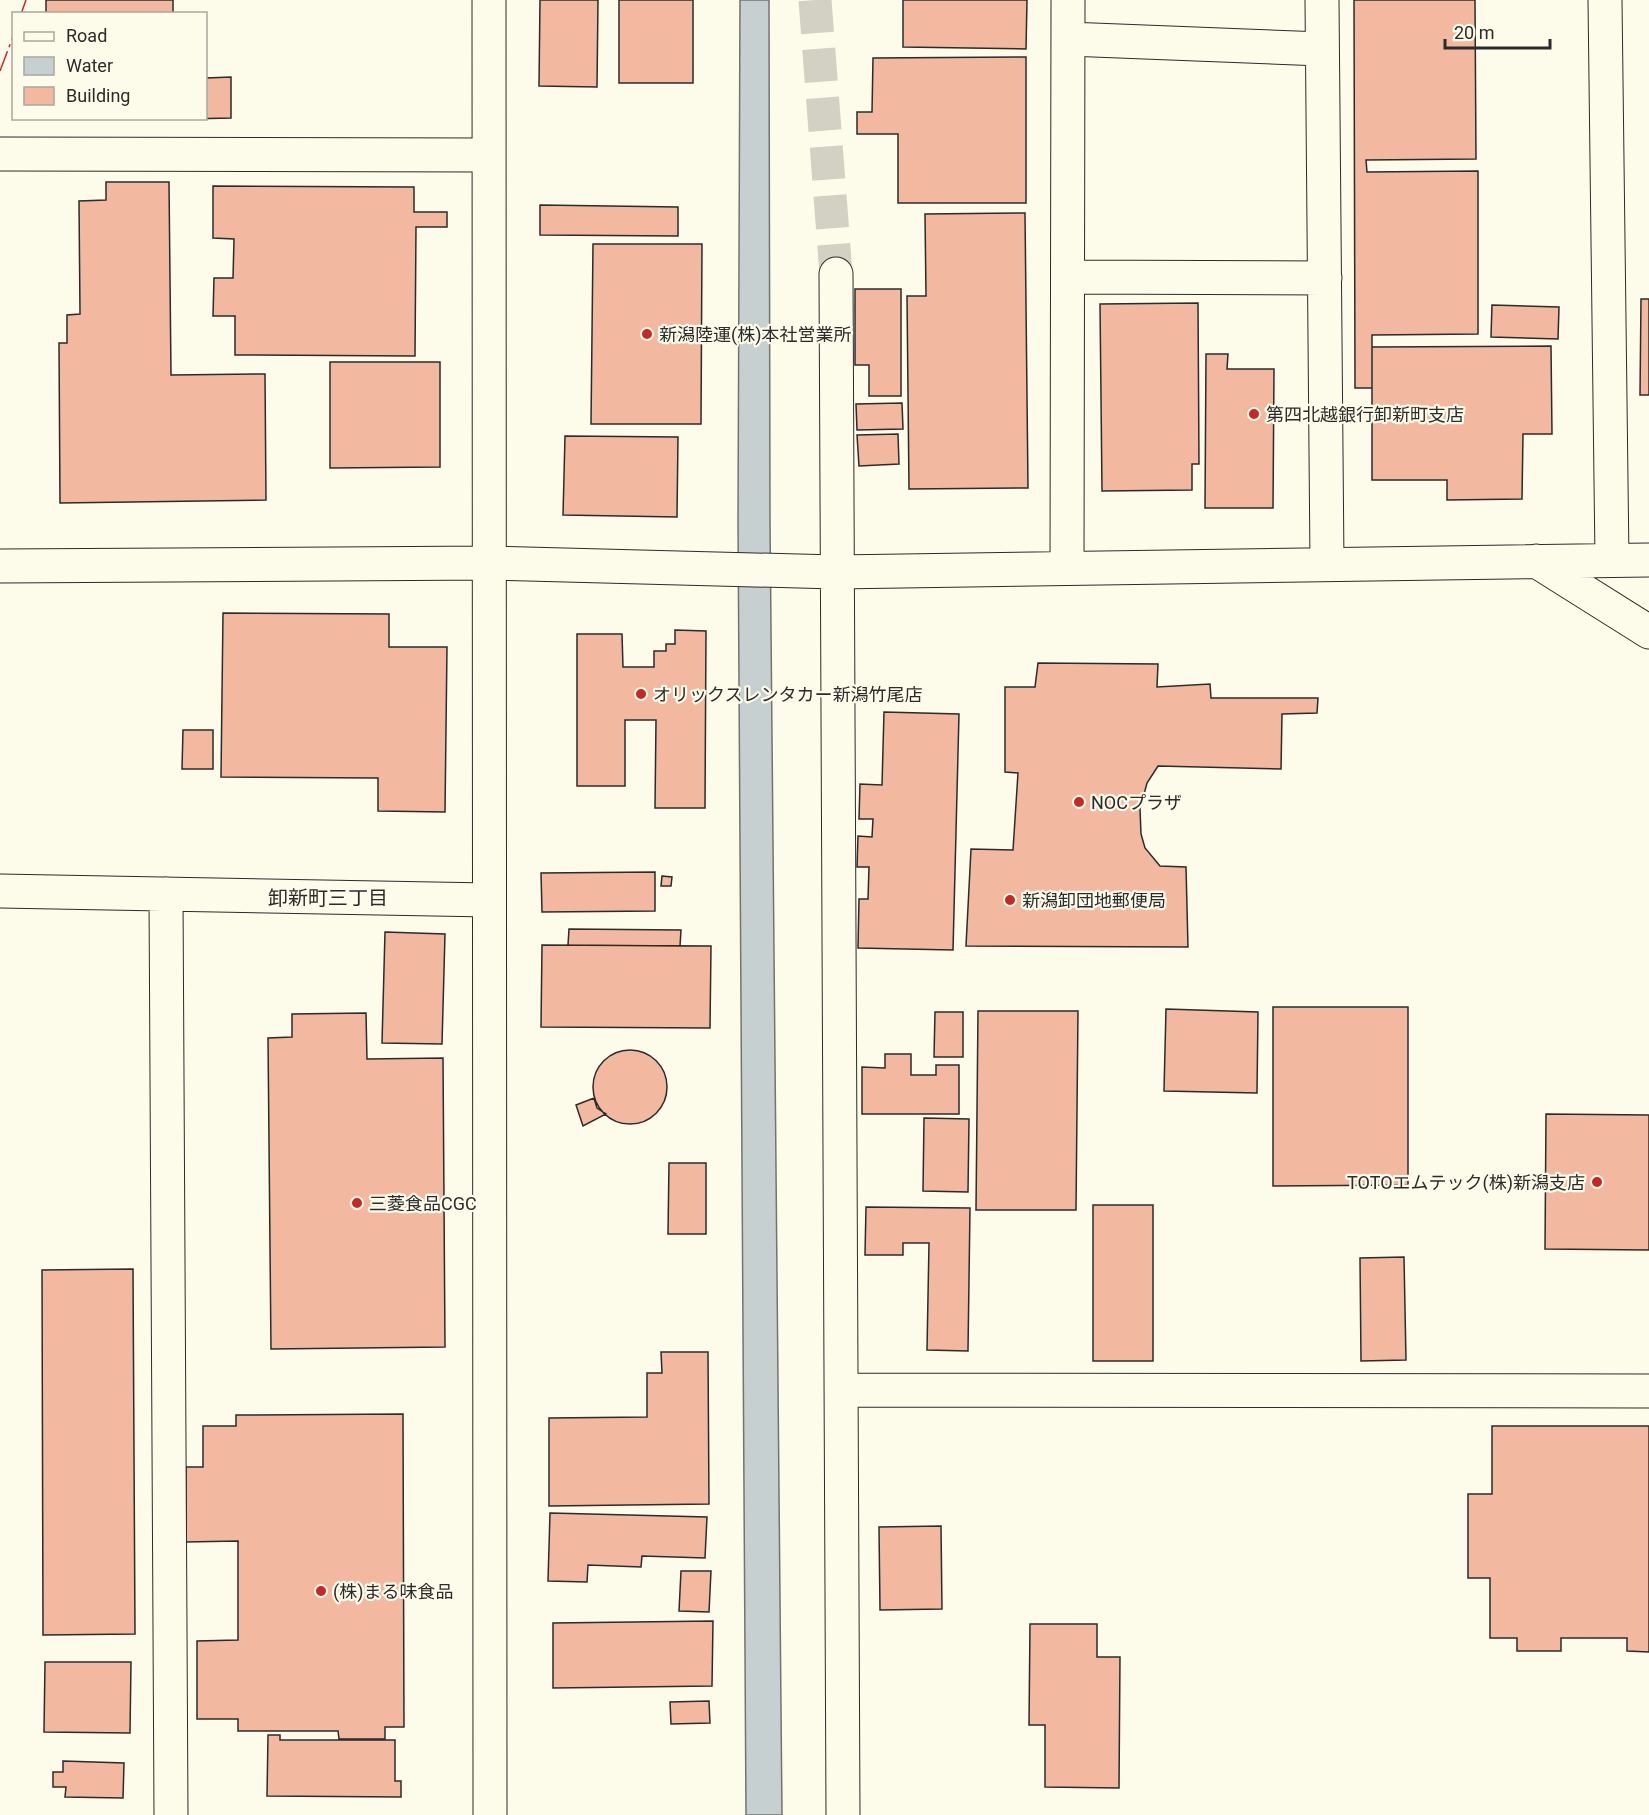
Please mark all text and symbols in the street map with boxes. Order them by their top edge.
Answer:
legend [12,12,207,120]
scale bar [1445,12,1550,50]
text: 20 m [1454,22,1494,43]
text: Road [66,25,107,46]
text: Water [66,55,113,76]
text: Building [66,85,130,106]
place label: 新潟陸運(株)本社営業所 [659,324,851,346]
marker: 新潟陸運(株)本社営業所 [640,327,654,341]
place label: 第四北越銀行卸新町支店 [1266,404,1464,425]
marker: 第四北越銀行卸新町支店 [1247,407,1261,421]
place label: オリックスレンタカー新潟竹尾店 [653,684,922,705]
marker: オリックスレンタカー新潟竹尾店 [634,687,648,701]
place label: NOCプラザ [1091,792,1182,813]
marker: NOCプラザ [1072,795,1086,809]
district label: 卸新町三丁目 [268,886,388,910]
place label: 新潟卸団地郵便局 [1022,890,1166,911]
marker: 新潟卸団地郵便局 [1003,893,1017,907]
place label: TOTOエムテック(株)新潟支店 [1347,1172,1585,1194]
marker: TOTOエムテック(株)新潟支店 [1590,1175,1604,1189]
place label: 三菱食品CGC [369,1193,477,1214]
marker: 三菱食品CGC [350,1196,364,1210]
place label: (株)まる味食品 [333,1581,453,1603]
marker: (株)まる味食品 [314,1584,328,1598]

